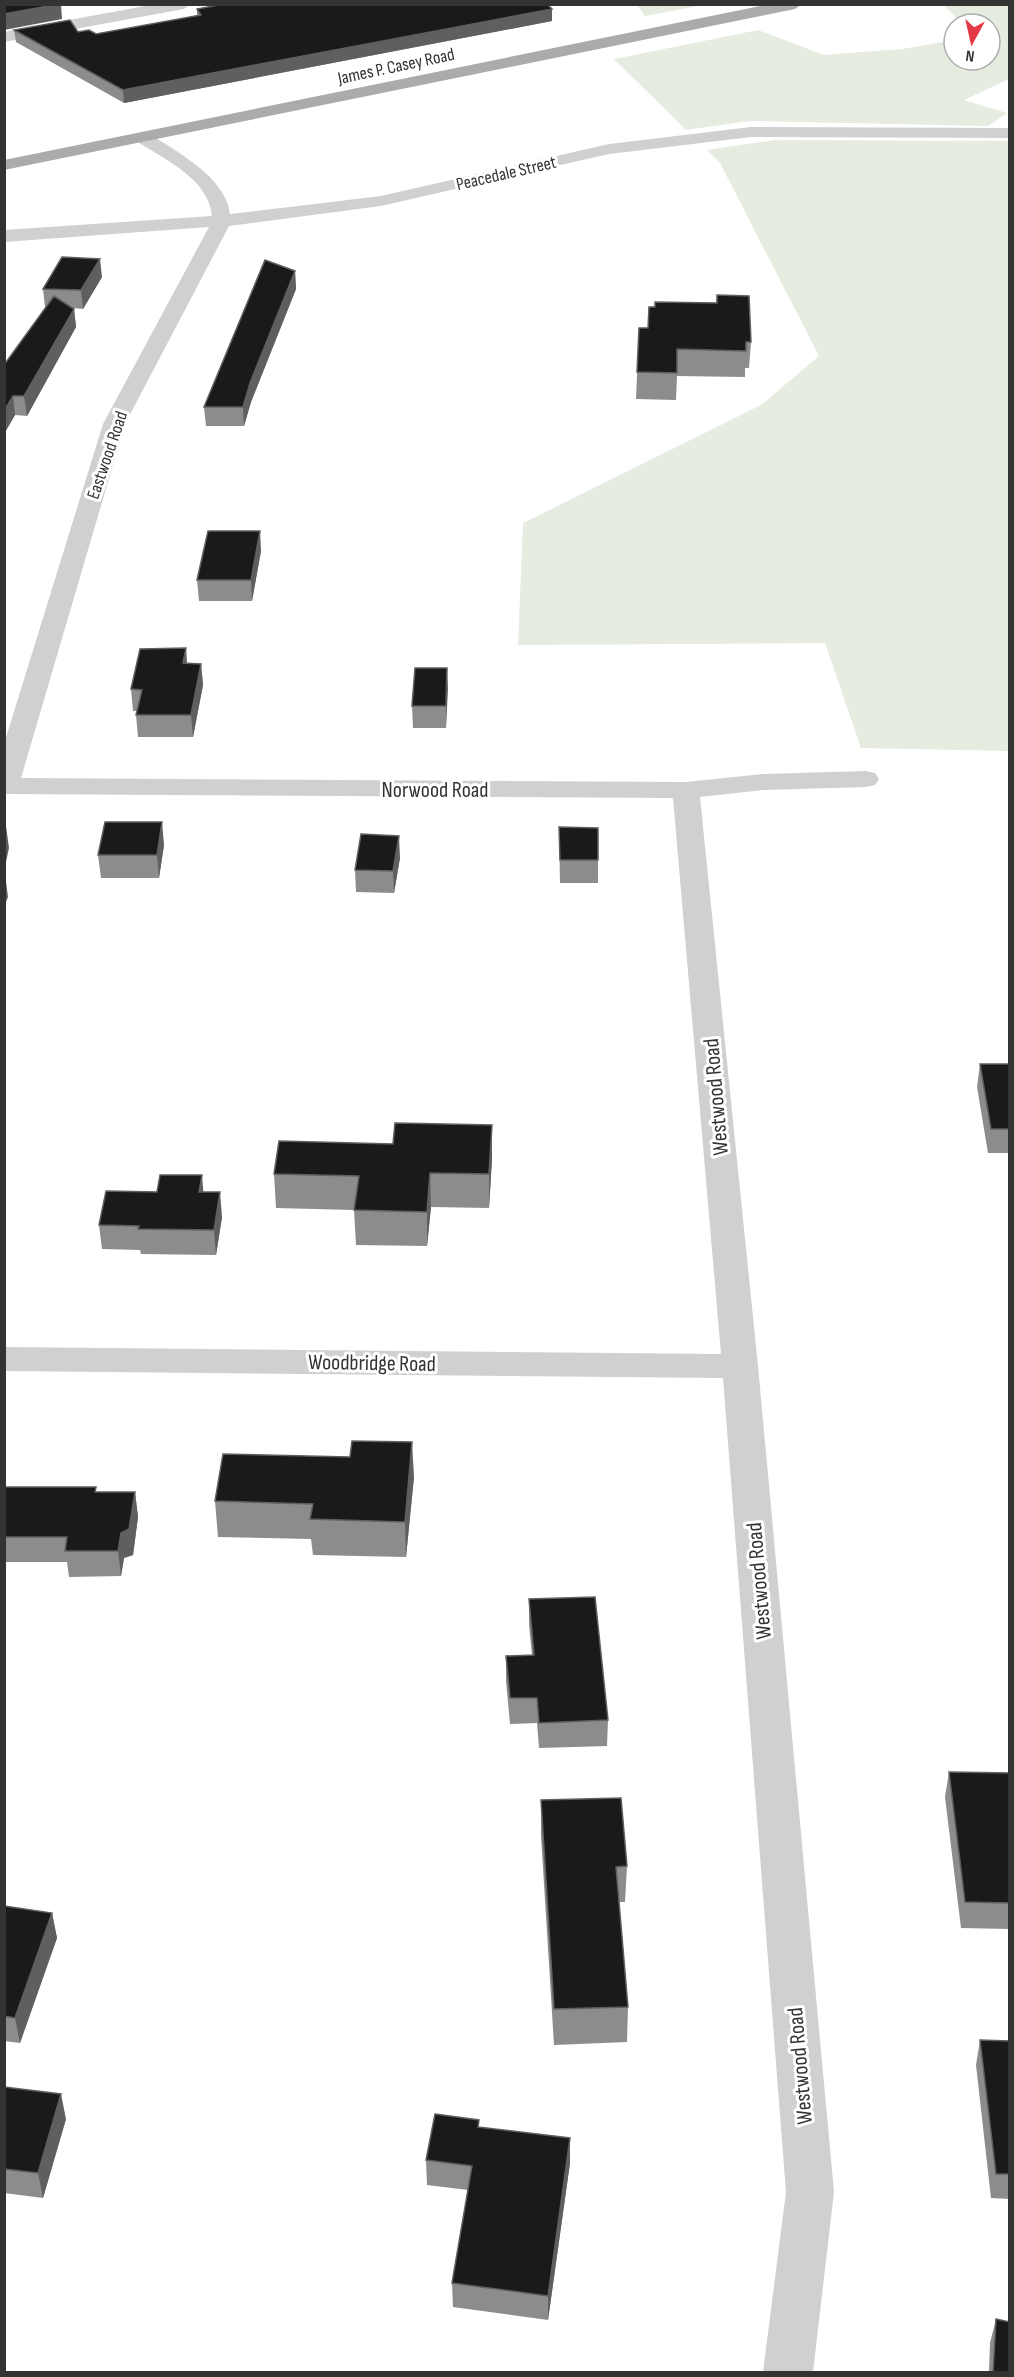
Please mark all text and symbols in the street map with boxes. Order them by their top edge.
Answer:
north arrow [942,12,1002,72]
street label: James P. Casey Road [335,44,456,89]
text: N [965,45,976,65]
street label: Peacedale Street [454,152,559,195]
street label: Eastwood Road [83,409,132,502]
street label: Norwood Road [382,777,488,804]
street label: Westwood Road [698,1037,735,1156]
street label: Woodbridge Road [308,1349,436,1378]
street label: Westwood Road [741,1521,778,1640]
street label: Westwood Road [782,2006,819,2125]

